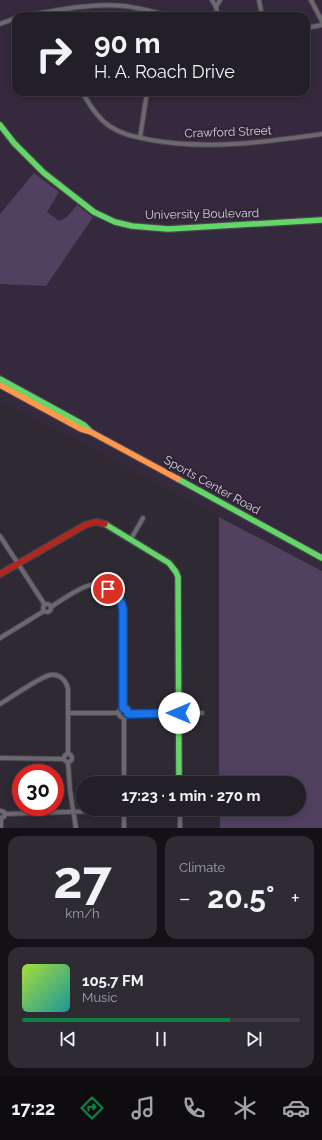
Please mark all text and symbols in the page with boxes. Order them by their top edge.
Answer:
text: 90 m [94,27,160,60]
icon: right [28,28,80,80]
text: H. A. Roach Drive [94,61,235,82]
street label: Crawford Street [184,123,272,141]
street label: University Boulevard [145,206,259,222]
street label: Sports Center Road [161,453,263,517]
pin [91,572,125,606]
icon: arrive [97,578,119,600]
position arrow [158,692,200,734]
speed limit sign: 30 [12,764,64,816]
text: 17:23 · 1 min · 270 m [121,787,261,805]
text: 27 [53,849,112,910]
text: Climate [179,860,225,875]
text: 20.5° [207,880,274,915]
text: − [179,885,191,911]
text: + [291,885,300,911]
text: km/h [65,906,100,921]
text: 105.7 FM [82,972,144,990]
text: Music [82,990,117,1005]
icon: previous [57,1028,79,1050]
icon: pause [150,1028,172,1050]
icon: next [243,1028,265,1050]
icon: directions [78,1094,106,1122]
icon: music [129,1094,157,1122]
icon: phone [180,1094,208,1122]
icon: climate [231,1094,259,1122]
icon: car [282,1094,310,1122]
text: 17:22 [12,1098,55,1119]

